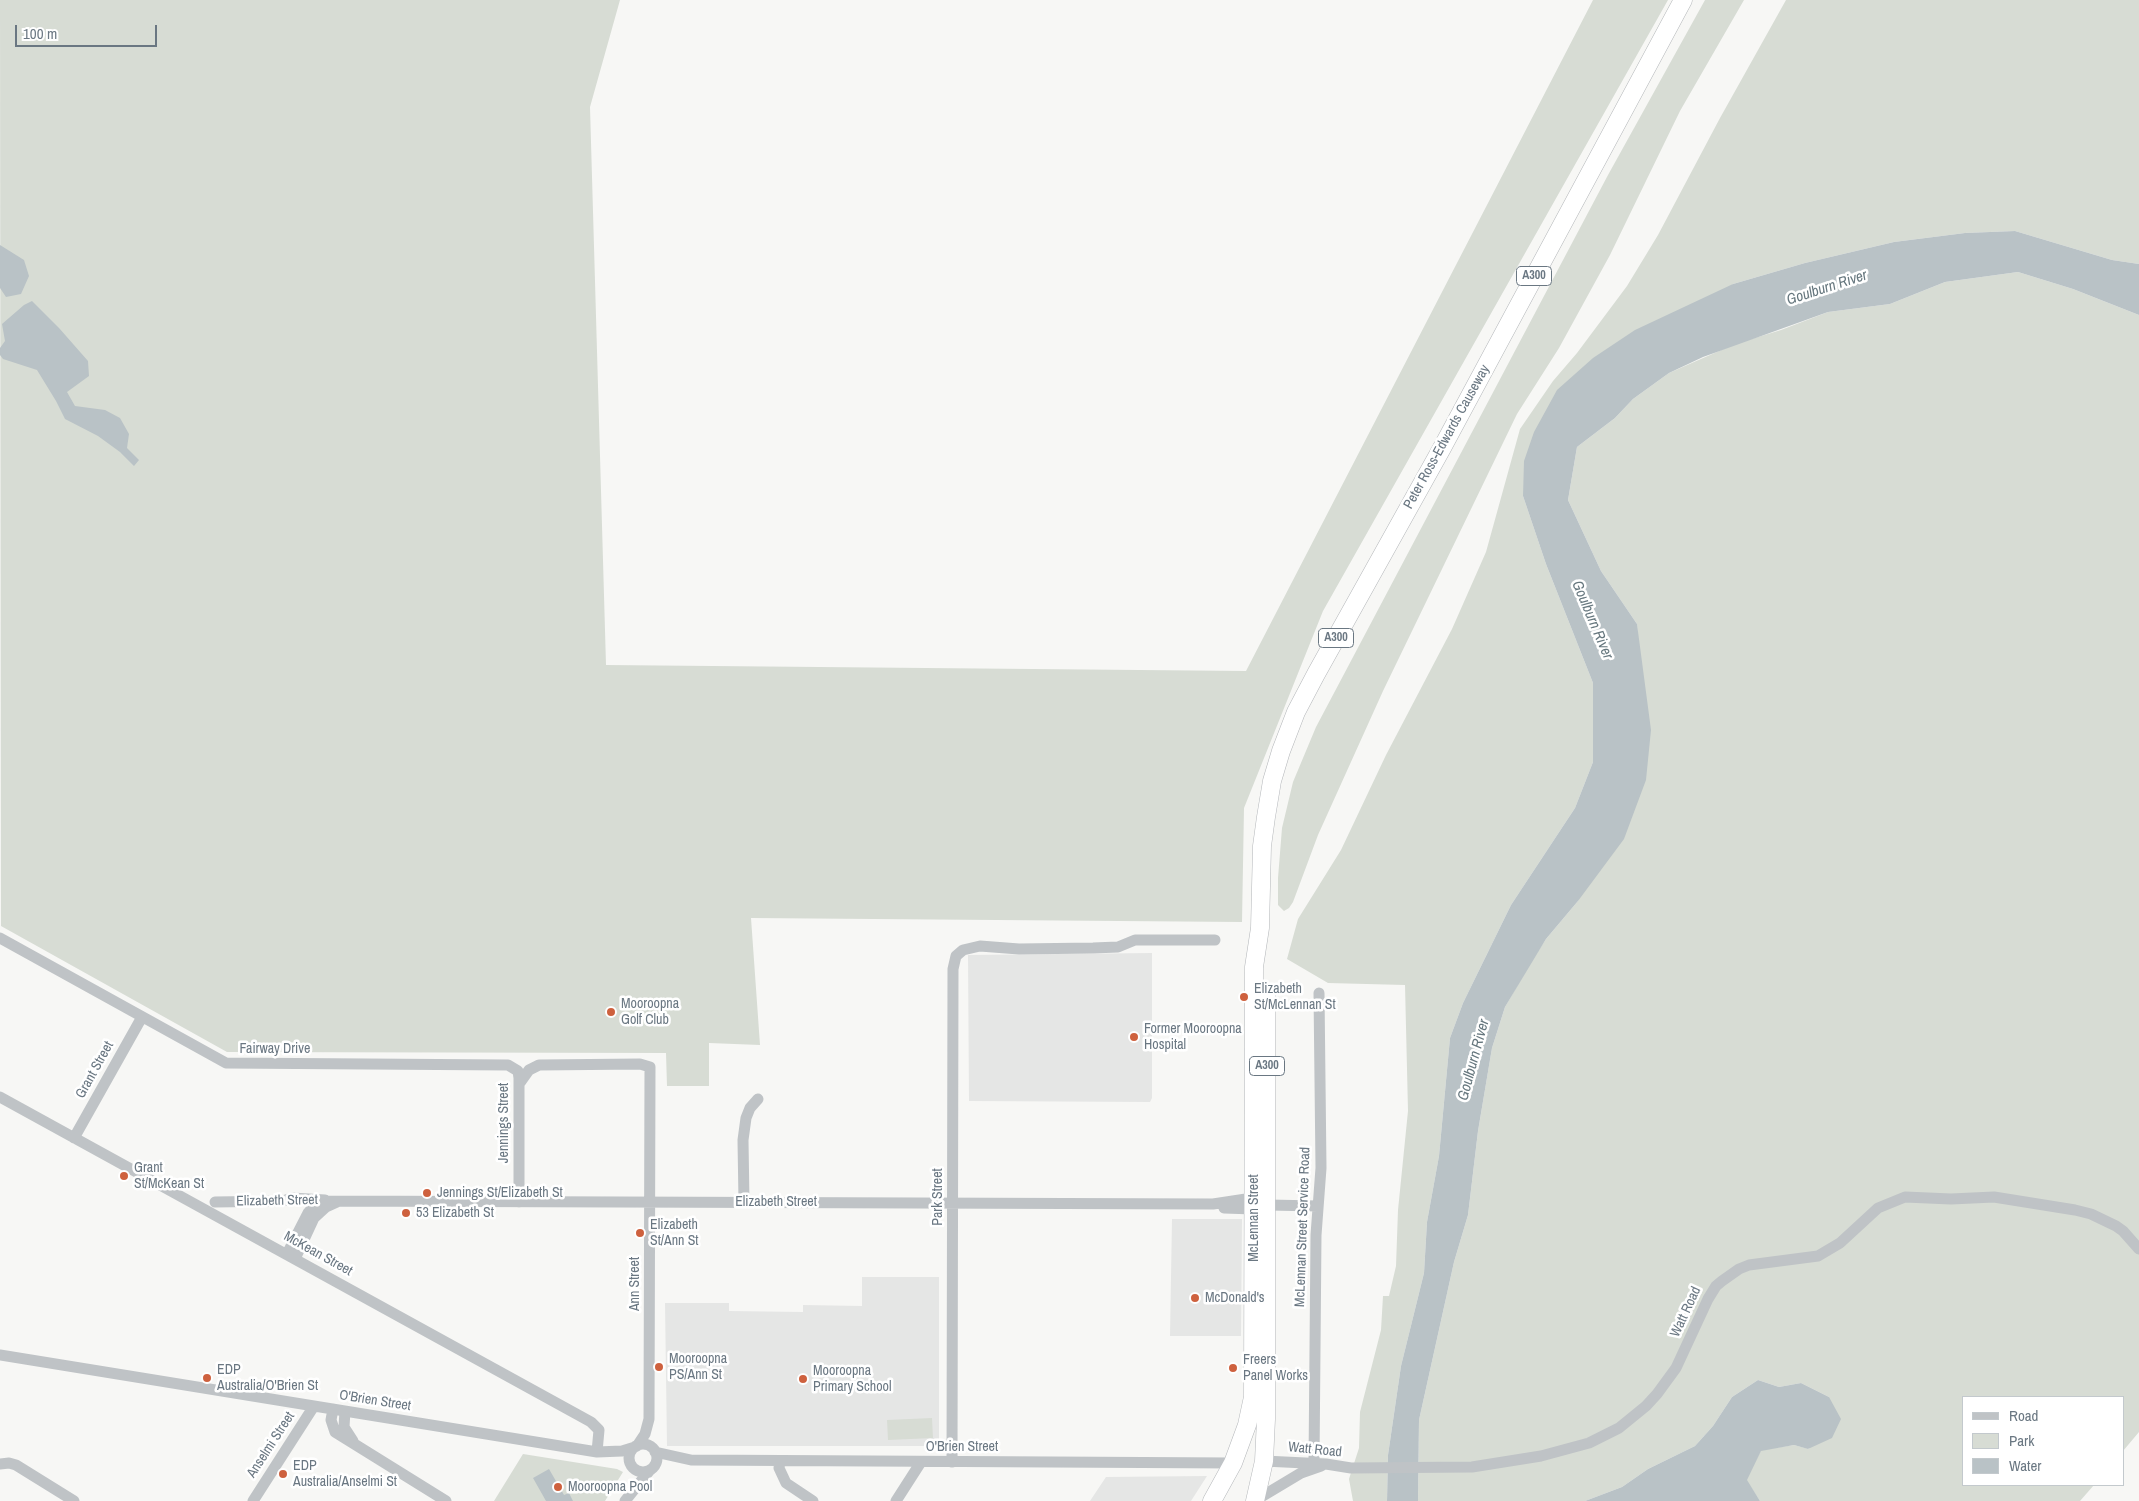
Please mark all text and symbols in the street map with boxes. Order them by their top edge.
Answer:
scale bar [18,15,160,47]
text: 100 m [23,23,57,44]
road number: A300 [1516,266,1552,286]
water label: Goulburn River [1785,267,1869,309]
street label: Peter Ross-Edwards Causeway [1400,362,1494,512]
water label: Goulburn River [1567,578,1617,662]
road number: A300 [1318,628,1354,648]
place label: Elizabeth St/McLennan St [1254,981,1336,1014]
marker: Elizabeth St/McLennan St [1238,991,1250,1003]
place label: Mooroopna Golf Club [621,996,679,1028]
marker: Mooroopna Golf Club [605,1006,617,1018]
water label: Goulburn River [1455,1017,1493,1103]
place label: Former Mooroopna Hospital [1144,1021,1242,1054]
marker: Former Mooroopna Hospital [1128,1031,1140,1043]
street label: Grant Street [72,1039,118,1101]
street label: Fairway Drive [240,1041,310,1057]
road number: A300 [1250,1056,1284,1076]
street label: Jennings Street [496,1083,512,1163]
street label: McLennan Street Service Road [1292,1147,1314,1307]
place label: Grant St/McKean St [134,1160,204,1192]
street label: Park Street [930,1168,946,1226]
marker: Grant St/McKean St [118,1170,130,1182]
street label: McLennan Street [1246,1174,1262,1262]
place label: Jennings St/Elizabeth St [437,1185,563,1201]
marker: Jennings St/Elizabeth St [421,1187,433,1199]
street label: Elizabeth Street [236,1192,318,1210]
street label: Elizabeth Street [735,1194,817,1210]
place label: 53 Elizabeth St [416,1205,494,1221]
marker: 53 Elizabeth St [400,1207,412,1219]
place label: Elizabeth St/Ann St [650,1217,699,1250]
marker: Elizabeth St/Ann St [634,1227,646,1239]
street label: McKean Street [281,1228,355,1280]
street label: Ann Street [627,1257,643,1311]
street label: Watt Road [1667,1284,1705,1340]
place label: McDonald's [1205,1290,1265,1306]
marker: McDonald's [1189,1292,1201,1304]
place label: Mooroopna PS/Ann St [669,1351,727,1384]
place label: Freers Panel Works [1243,1352,1308,1384]
marker: Mooroopna PS/Ann St [653,1361,665,1373]
place label: EDP Australia/O'Brien St [217,1362,318,1394]
marker: Freers Panel Works [1227,1362,1239,1374]
place label: Mooroopna Primary School [813,1363,891,1395]
marker: EDP Australia/O'Brien St [201,1372,213,1384]
marker: Mooroopna Primary School [797,1373,809,1385]
street label: O'Brien Street [338,1387,412,1415]
legend [1962,1396,2124,1486]
text: Road [2009,1405,2038,1426]
street label: Anselmi Street [243,1409,299,1481]
text: Park [2009,1430,2034,1451]
street label: O'Brien Street [926,1439,998,1455]
street label: Watt Road [1287,1439,1343,1461]
text: Water [2009,1455,2041,1476]
place label: EDP Australia/Anselmi St [293,1458,397,1490]
marker: EDP Australia/Anselmi St [277,1468,289,1480]
place label: Mooroopna Pool [568,1479,652,1495]
marker: Mooroopna Pool [552,1481,564,1493]

